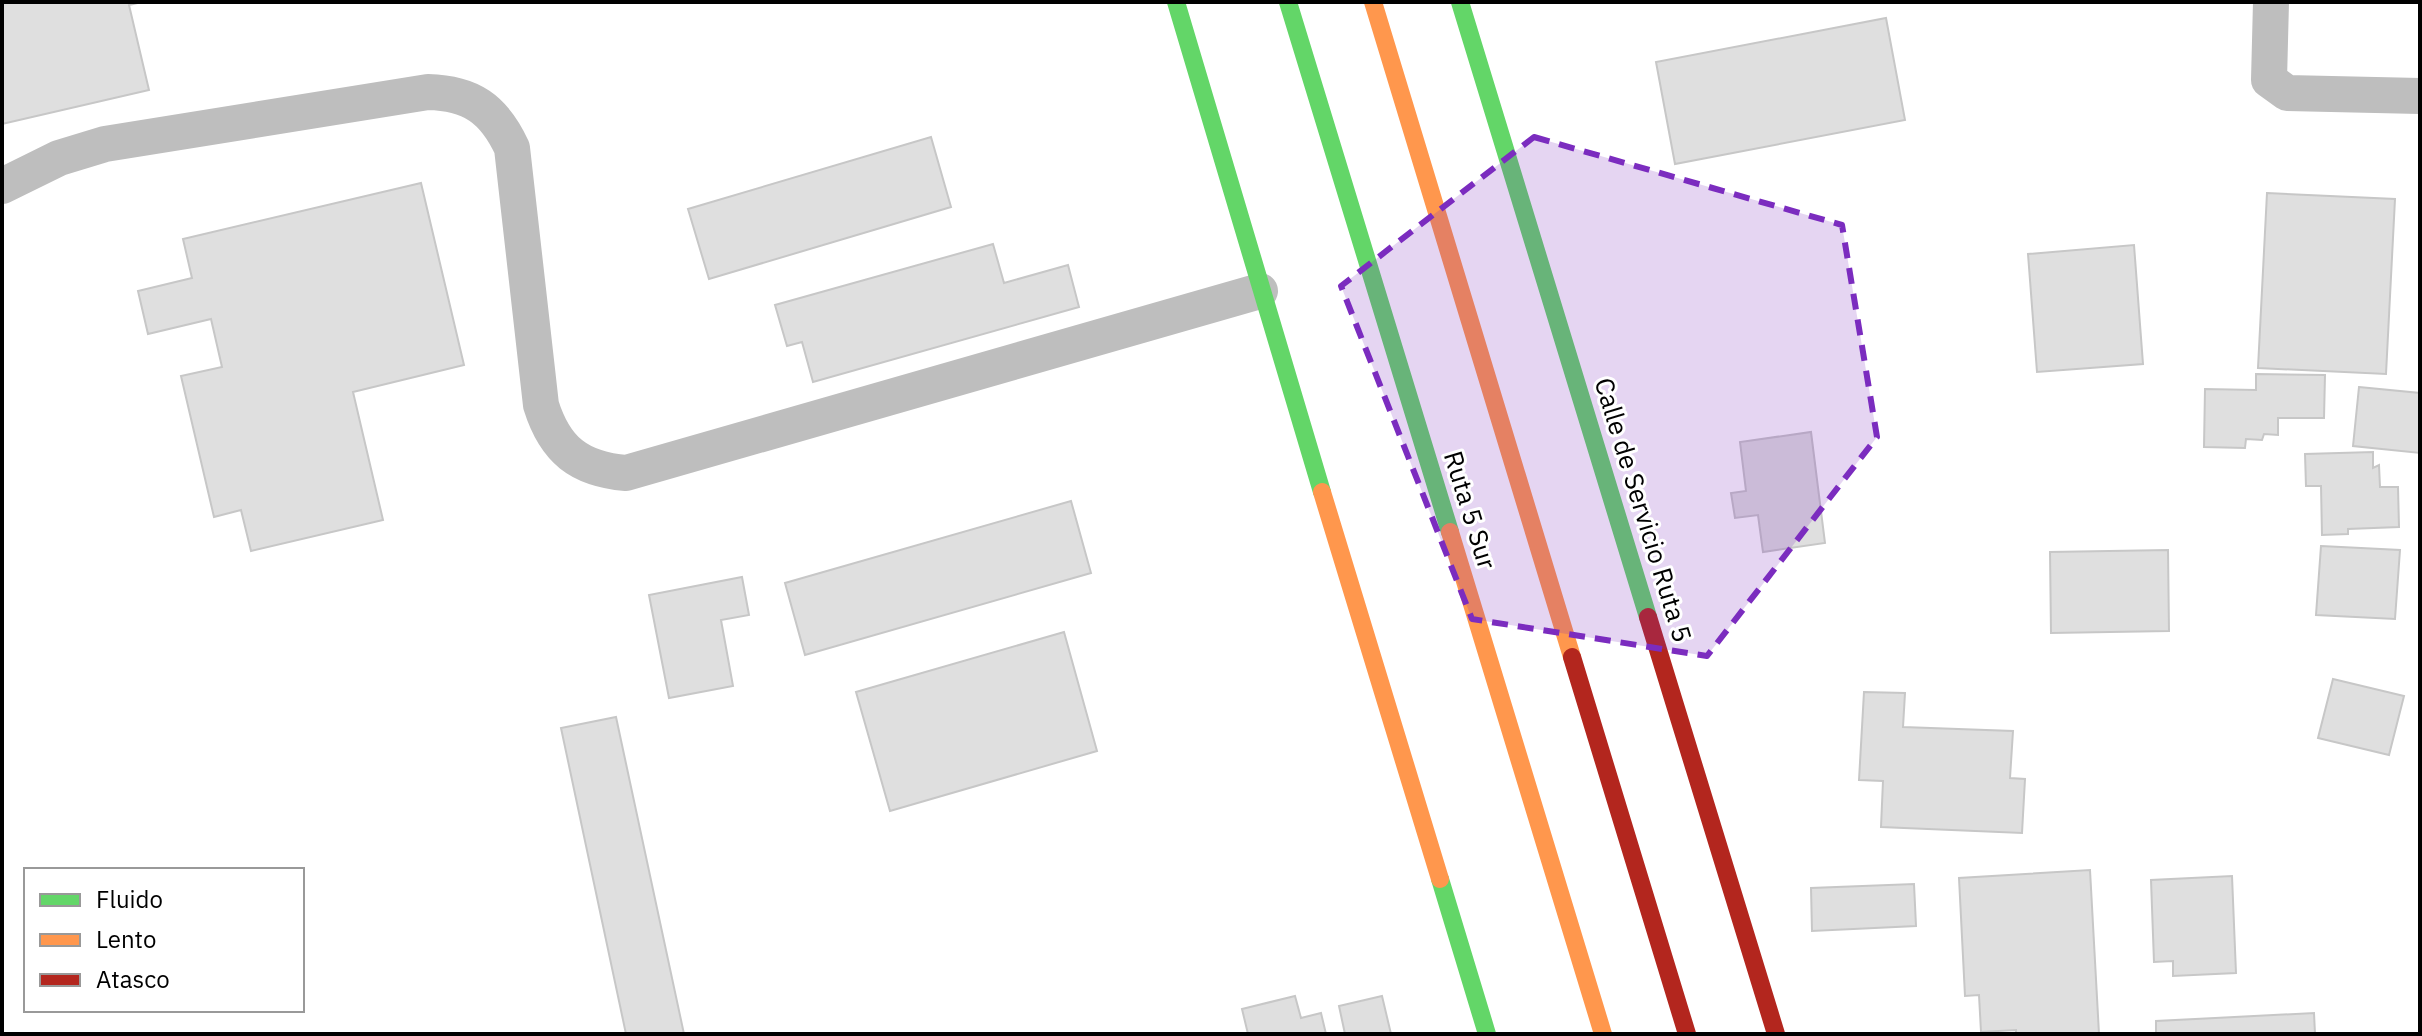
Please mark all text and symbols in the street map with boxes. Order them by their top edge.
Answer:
street label: Calle de Servicio Ruta 5 [1588,373,1700,646]
street label: Ruta 5 Sur [1437,447,1505,573]
legend [24,868,304,1012]
text: Fluido [96,883,163,915]
text: Lento [96,923,156,955]
text: Atasco [96,963,170,995]

